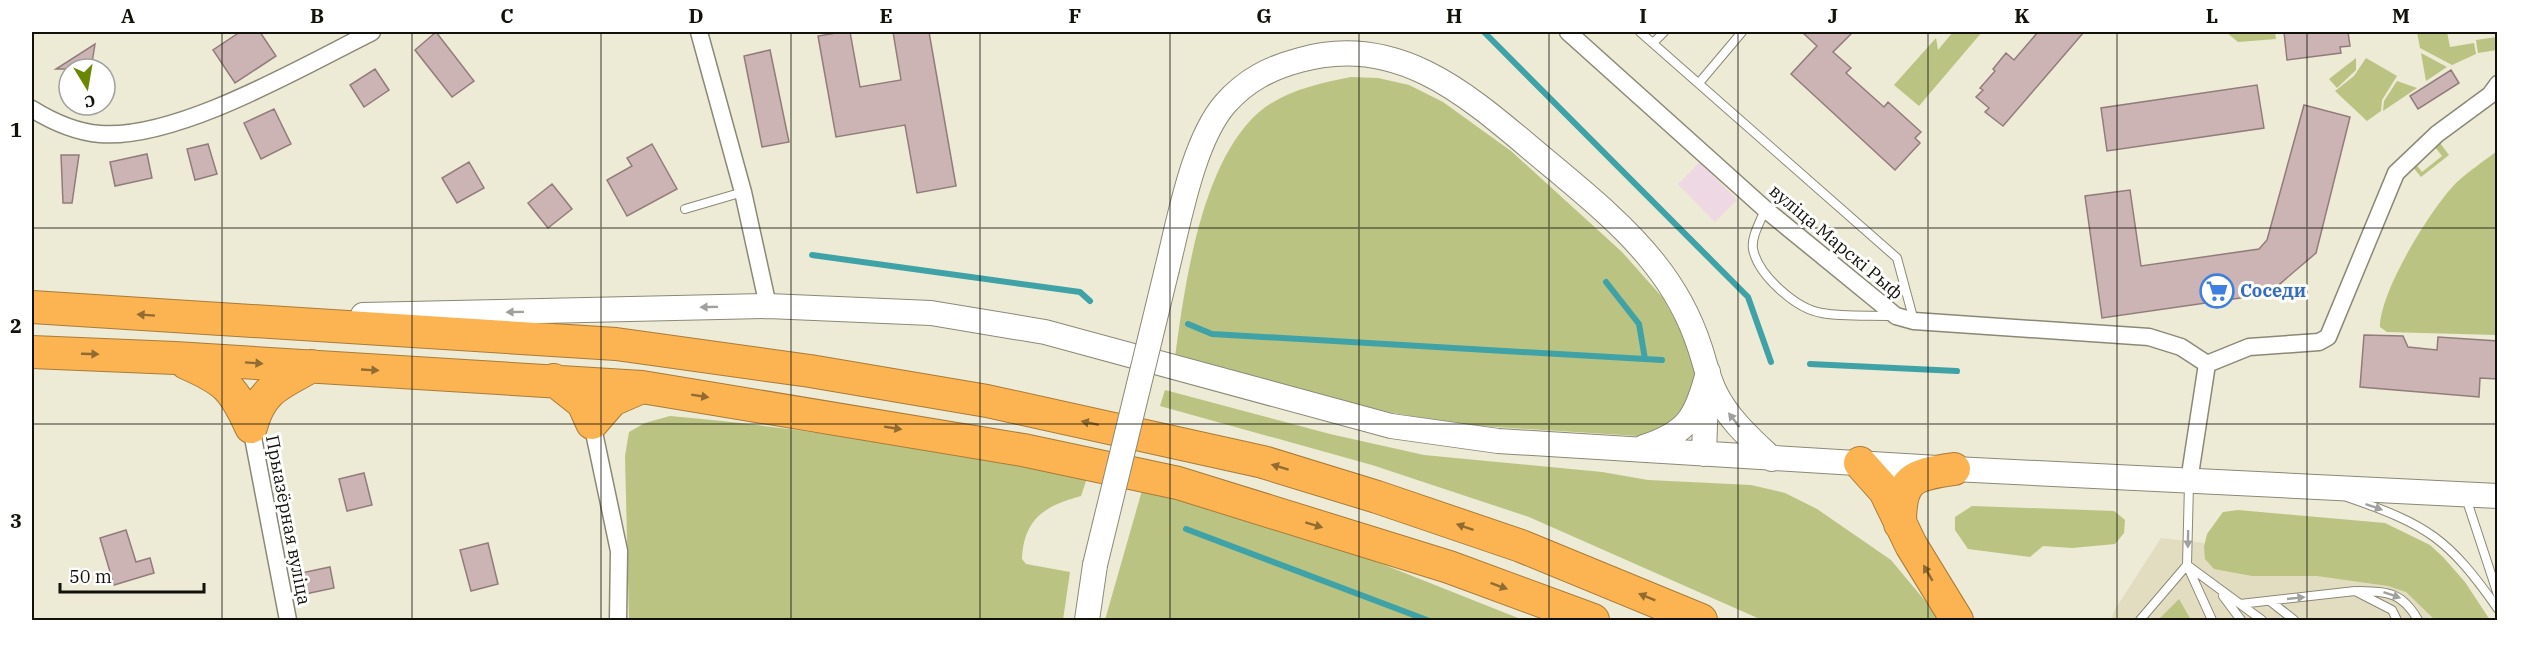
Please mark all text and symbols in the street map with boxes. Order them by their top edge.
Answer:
text: A [121,2,135,29]
text: B [310,2,324,29]
text: C [500,2,514,29]
text: D [688,2,704,29]
text: E [879,2,893,29]
text: F [1069,2,1081,29]
text: G [1256,2,1272,29]
text: H [1446,2,1462,29]
text: I [1639,2,1647,29]
text: J [1828,2,1838,29]
text: K [2014,2,2030,29]
text: L [2206,2,2218,29]
text: M [2392,2,2410,29]
north arrow [57,57,117,117]
text: С [83,91,97,113]
text: 1 [10,116,22,143]
street label: вуліца Марскі Рыф [1765,179,1908,304]
supermarket icon: Соседи [2199,273,2235,309]
place label: Соседи [2240,279,2306,302]
one-way arrow [700,303,719,312]
one-way arrow [505,307,524,316]
one-way arrow [136,310,155,319]
text: 2 [10,312,22,339]
one-way arrow [80,350,99,359]
one-way arrow [245,358,264,367]
one-way arrow [361,365,380,374]
one-way arrow [691,392,710,401]
one-way arrow [1728,412,1740,428]
one-way arrow [1081,417,1099,427]
one-way arrow [883,424,902,433]
street label: Прыазёрная вуліца [261,433,316,607]
one-way arrow [1271,462,1289,471]
one-way arrow [2365,502,2383,512]
text: 3 [10,507,22,534]
one-way arrow [1305,521,1323,531]
one-way arrow [1456,522,1474,532]
one-way arrow [2183,530,2192,549]
scale bar [60,556,204,594]
text: 50 m [69,565,112,588]
one-way arrow [1922,565,1933,581]
one-way arrow [1490,581,1508,591]
one-way arrow [2383,591,2401,601]
one-way arrow [1638,592,1656,602]
one-way arrow [2286,593,2305,603]

